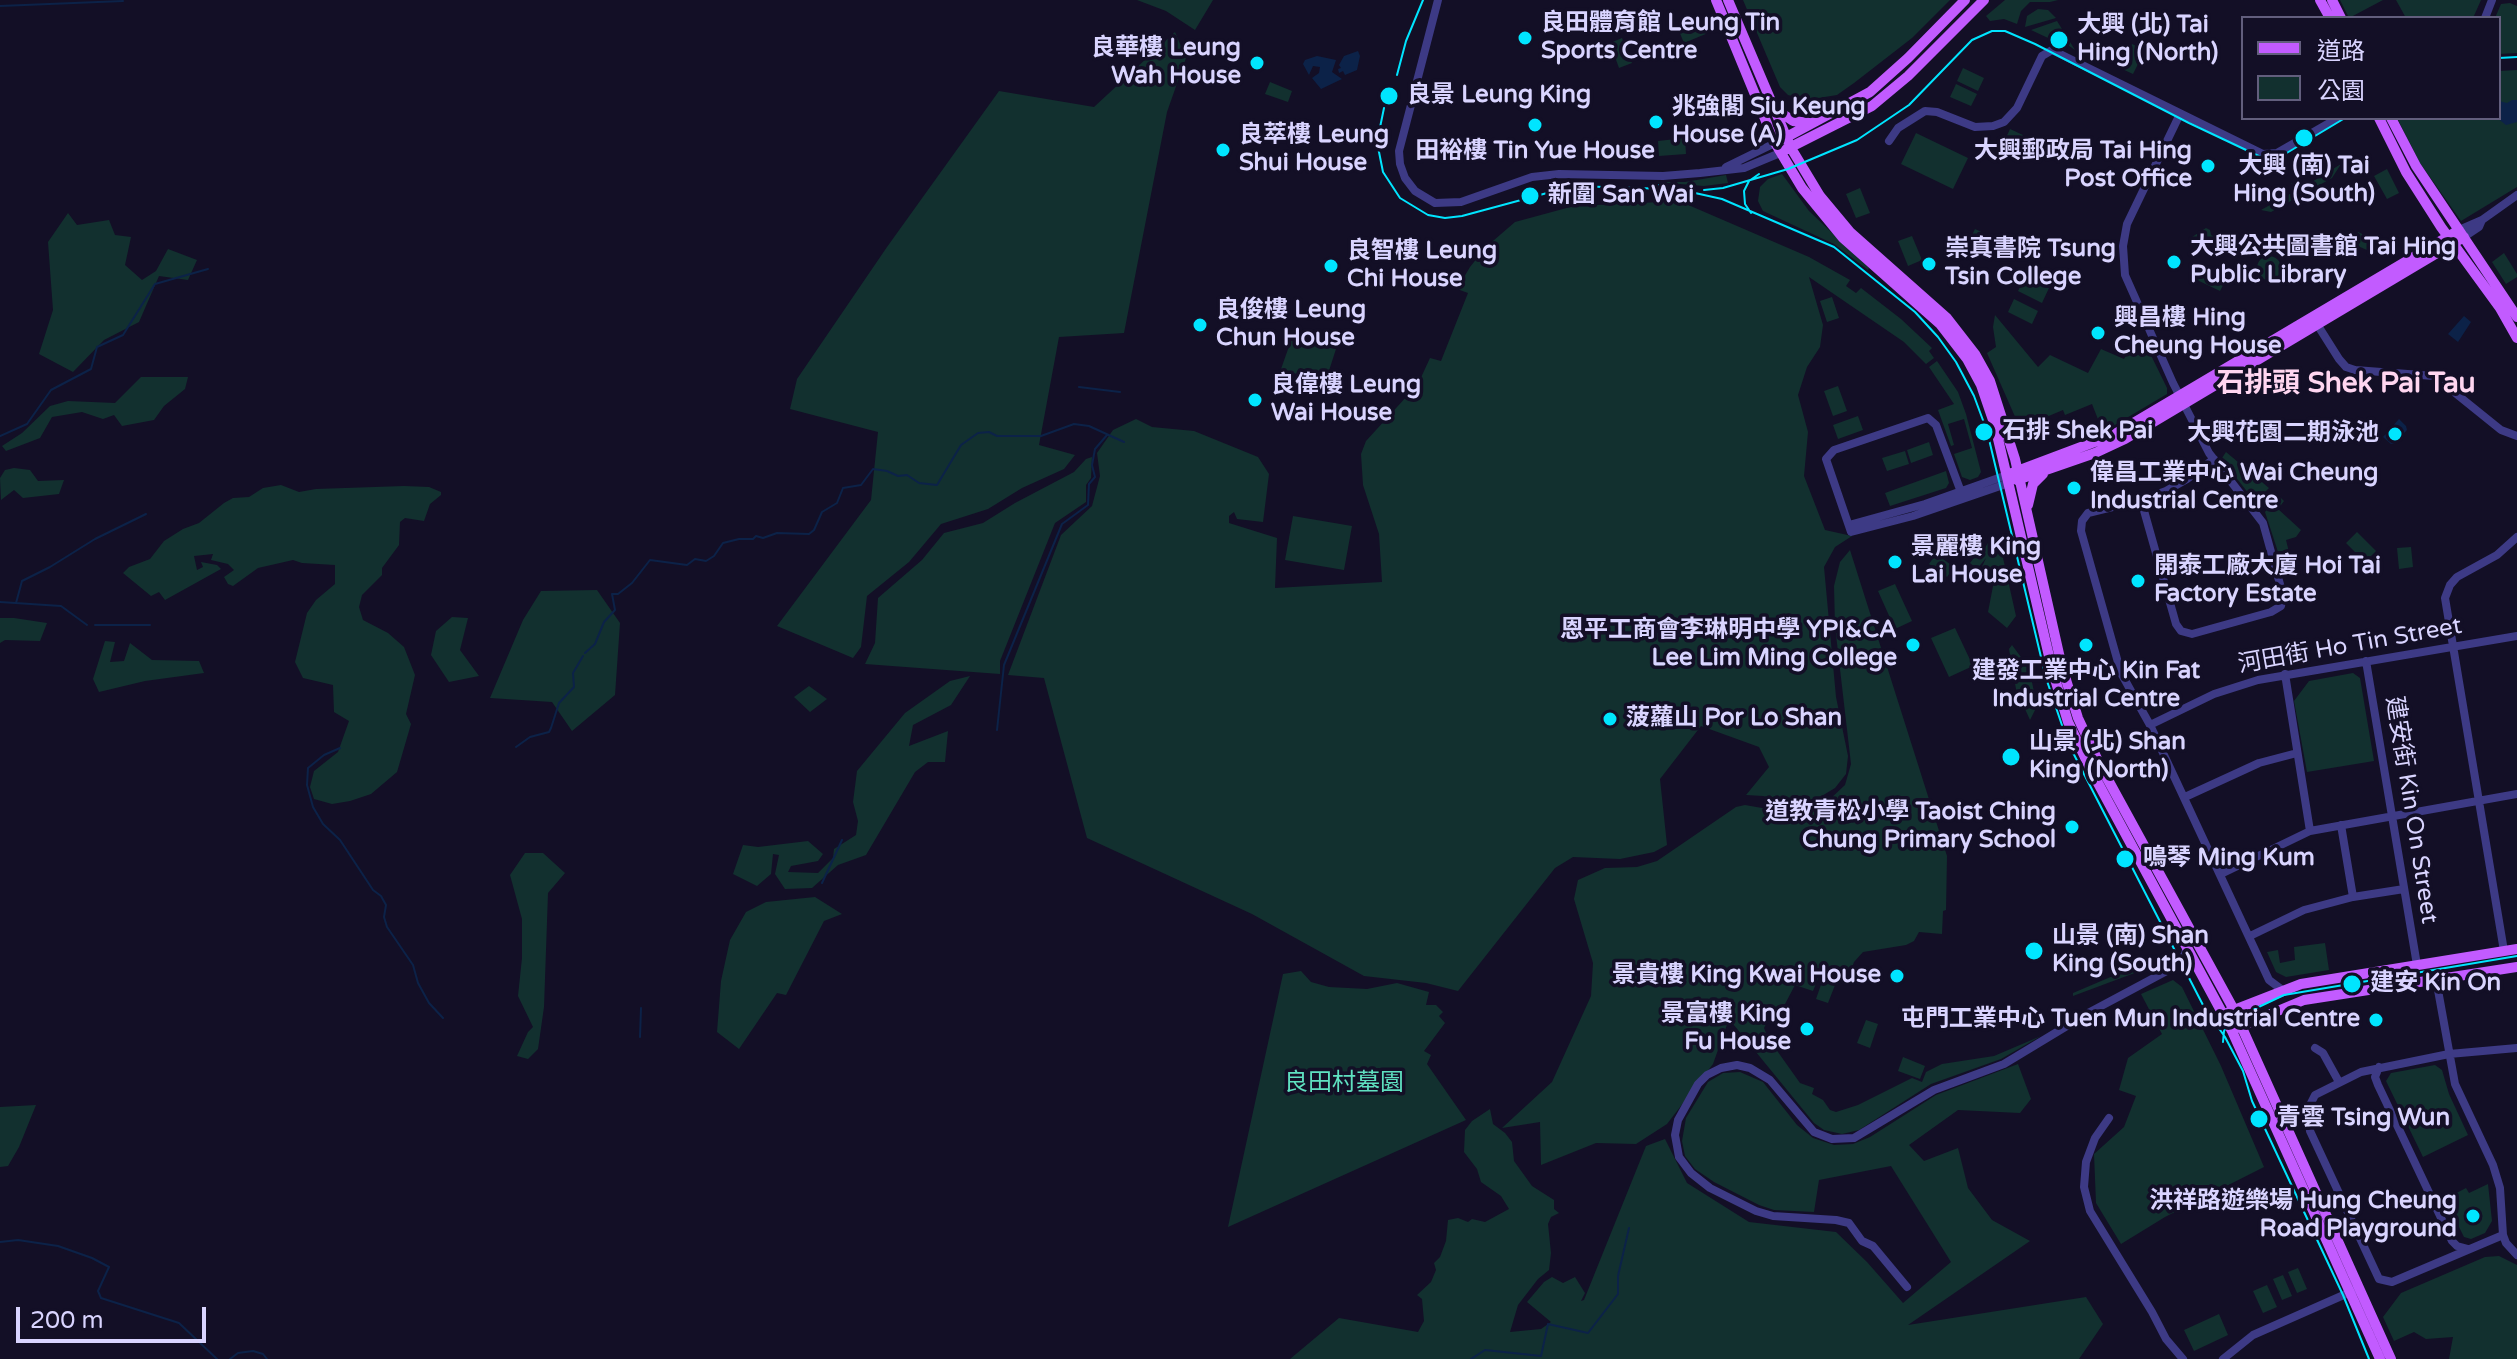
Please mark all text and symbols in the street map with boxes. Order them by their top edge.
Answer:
place label: 良田體育館 Leung Tin Sports Centre [1541,10,1780,66]
place label: 大興 (北) Tai Hing (North) [2077,12,2218,68]
legend [2241,16,2501,120]
marker: 良田體育館 Leung Tin Sports Centre [1516,29,1534,47]
marker: 大興 (北) Tai Hing (North) [2048,29,2070,51]
place label: 良華樓 Leung Wah House [1091,35,1241,91]
text: 道路 [2317,37,2365,66]
marker: 良華樓 Leung Wah House [1248,54,1266,72]
text: 公園 [2317,77,2365,106]
place label: 良景 Leung King [1407,82,1591,110]
marker: 良景 Leung King [1378,85,1400,107]
place label: 兆強閣 Siu Keung House (A) [1672,94,1866,150]
marker: 兆強閣 Siu Keung House (A) [1647,113,1665,131]
marker: 田裕樓 Tin Yue House [1526,116,1544,134]
place label: 良萃樓 Leung Shui House [1239,122,1389,178]
marker: 大興 (南) Tai Hing (South) [2293,127,2315,149]
place label: 田裕樓 Tin Yue House [1415,138,1655,166]
place label: 大興郵政局 Tai Hing Post Office [1974,138,2192,194]
marker: 良萃樓 Leung Shui House [1214,141,1232,159]
place label: 大興 (南) Tai Hing (South) [2233,153,2375,209]
marker: 大興郵政局 Tai Hing Post Office [2199,157,2217,175]
place label: 新圍 San Wai [1548,182,1694,210]
marker: 新圍 San Wai [1519,185,1541,207]
place label: 大興公共圖書館 Tai Hing Public Library [2190,234,2456,290]
place label: 崇真書院 Tsung Tsin College [1945,236,2116,292]
place label: 良智樓 Leung Chi House [1347,238,1497,294]
marker: 大興公共圖書館 Tai Hing Public Library [2165,253,2183,271]
marker: 崇真書院 Tsung Tsin College [1920,255,1938,273]
marker: 良智樓 Leung Chi House [1322,257,1340,275]
place label: 良俊樓 Leung Chun House [1216,297,1366,353]
place label: 興昌樓 Hing Cheung House [2114,305,2282,361]
marker: 良俊樓 Leung Chun House [1191,316,1209,334]
marker: 興昌樓 Hing Cheung House [2089,324,2107,342]
district label: 石排頭 Shek Pai Tau [2216,368,2476,402]
place label: 良偉樓 Leung Wai House [1271,372,1421,428]
marker: 良偉樓 Leung Wai House [1246,391,1264,409]
place label: 石排 Shek Pai [2002,418,2153,446]
place label: 大興花園二期泳池 [2187,420,2379,448]
marker: 石排 Shek Pai [1973,421,1995,443]
marker: 大興花園二期泳池 [2386,425,2404,443]
place label: 偉昌工業中心 Wai Cheung Industrial Centre [2090,460,2379,516]
marker: 偉昌工業中心 Wai Cheung Industrial Centre [2065,479,2083,497]
place label: 景麗樓 King Lai House [1911,534,2041,590]
marker: 景麗樓 King Lai House [1886,553,1904,571]
place label: 開泰工廠大廈 Hoi Tai Factory Estate [2154,553,2381,609]
marker: 開泰工廠大廈 Hoi Tai Factory Estate [2129,572,2147,590]
street label: 河田街 Ho Tin Street [2236,612,2464,680]
place label: 恩平工商會李琳明中學 YPI&CA Lee Lim Ming College [1560,617,1897,673]
marker: 恩平工商會李琳明中學 YPI&CA Lee Lim Ming College [1904,636,1922,654]
marker: 建發工業中心 Kin Fat Industrial Centre [2077,636,2095,654]
place label: 建發工業中心 Kin Fat Industrial Centre [1972,658,2200,714]
street label: 建安街 Kin On Street [2379,694,2443,926]
place label: 菠蘿山 Por Lo Shan [1626,705,1842,733]
marker: 菠蘿山 Por Lo Shan [1601,710,1619,728]
place label: 山景 (北) Shan King (North) [2029,729,2186,785]
marker: 山景 (北) Shan King (North) [2000,746,2022,768]
place label: 道教青松小學 Taoist Ching Chung Primary School [1765,799,2056,855]
marker: 道教青松小學 Taoist Ching Chung Primary School [2063,818,2081,836]
place label: 鳴琴 Ming Kum [2143,845,2315,873]
marker: 鳴琴 Ming Kum [2114,848,2136,870]
place label: 山景 (南) Shan King (South) [2052,923,2209,979]
marker: 山景 (南) Shan King (South) [2023,940,2045,962]
place label: 景貴樓 King Kwai House [1612,962,1881,990]
marker: 景貴樓 King Kwai House [1888,967,1906,985]
place label: 建安 Kin On [2370,970,2501,998]
marker: 建安 Kin On [2341,973,2363,995]
place label: 景富樓 King Fu House [1661,1001,1791,1057]
place label: 屯門工業中心 Tuen Mun Industrial Centre [1901,1006,2360,1034]
marker: 屯門工業中心 Tuen Mun Industrial Centre [2367,1011,2385,1029]
marker: 景富樓 King Fu House [1798,1020,1816,1038]
park label: 良田村墓園 [1284,1070,1404,1098]
place label: 青雲 Tsing Wun [2277,1105,2450,1133]
marker: 青雲 Tsing Wun [2248,1108,2270,1130]
place label: 洪祥路遊樂場 Hung Cheung Road Playground [2149,1188,2457,1244]
marker: 洪祥路遊樂場 Hung Cheung Road Playground [2464,1207,2482,1225]
scale bar [20,1291,210,1341]
text: 200 m [30,1306,104,1335]

